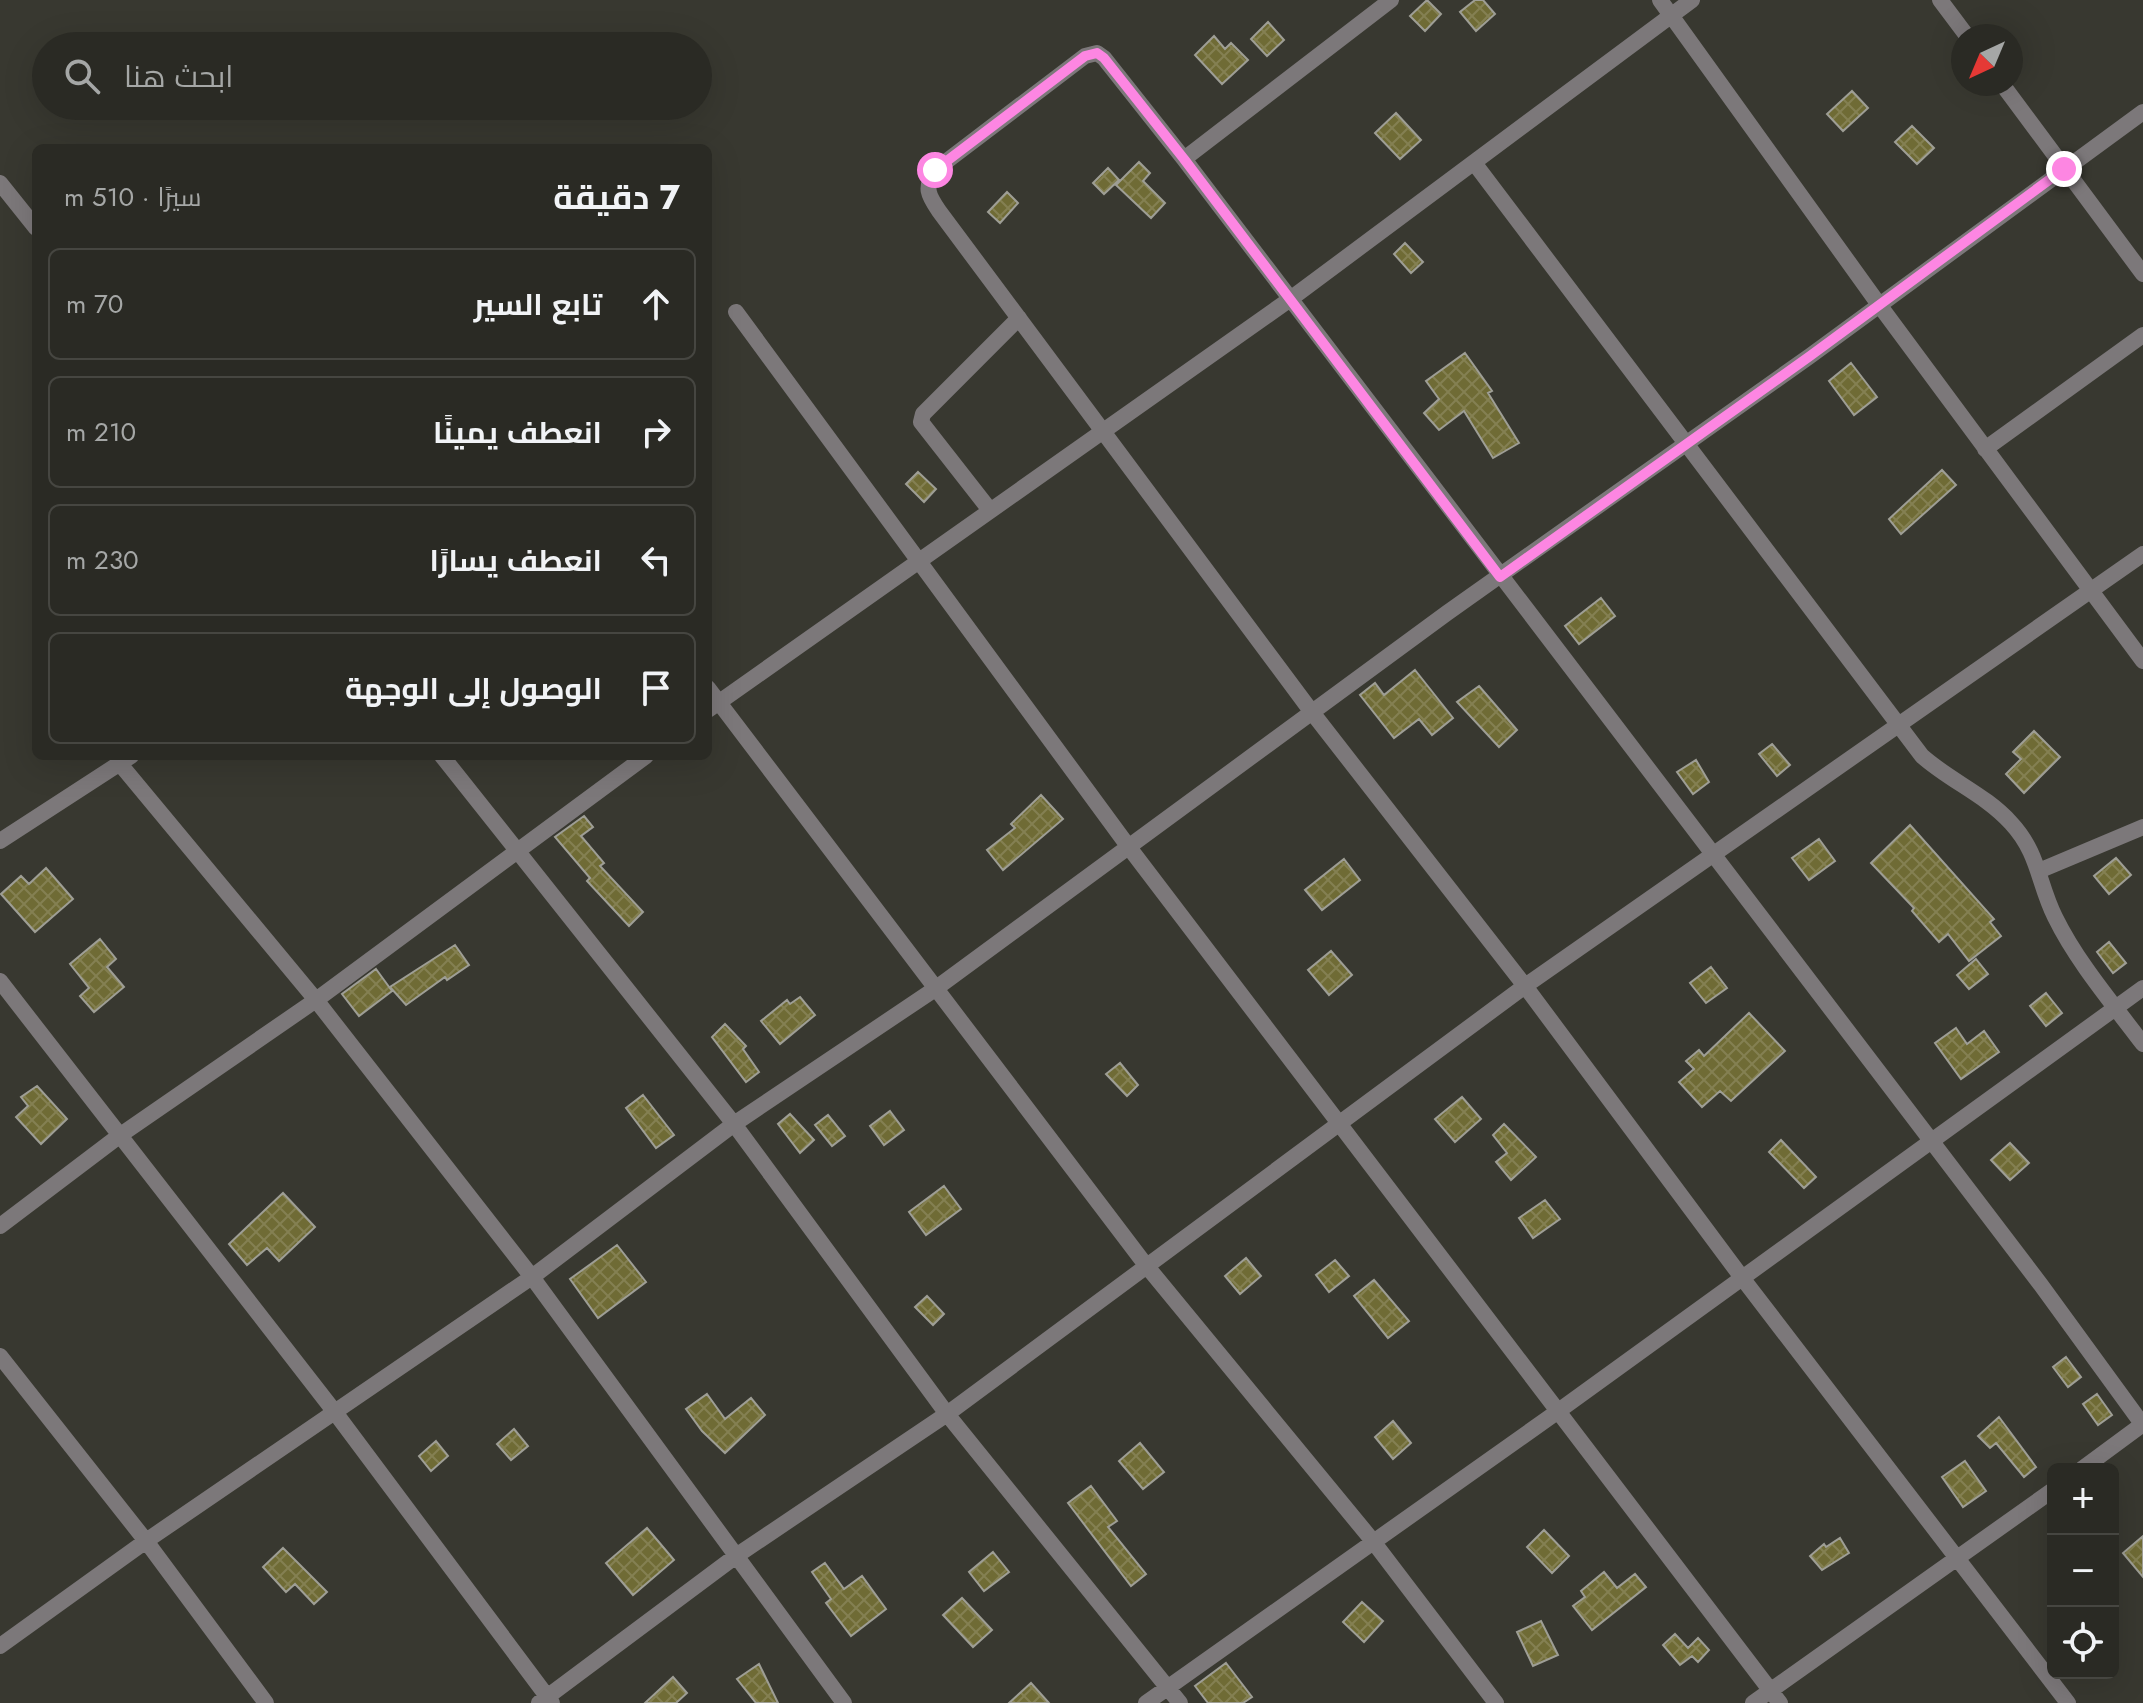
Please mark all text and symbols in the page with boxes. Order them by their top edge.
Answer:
north arrow [1951,24,2023,96]
search box [32,32,712,120]
icon: search [60,54,104,98]
text: ابحث هنا [124,55,233,98]
route end [2046,151,2082,187]
route start [917,152,953,188]
text: 7 دقيقة [553,173,680,222]
text: سيرًا · 510 m [64,178,201,216]
icon: ahead [634,282,678,326]
text: تابع السير [474,283,602,326]
text: 70 m [66,285,123,323]
icon: right [634,410,678,454]
text: انعطف يمينًا [433,411,602,454]
text: 210 m [66,413,136,451]
icon: left [634,538,678,582]
text: انعطف يسارًا [429,539,602,582]
text: 230 m [66,541,139,579]
icon: arrive [634,666,678,710]
text: الوصول إلى الوجهة [345,667,602,710]
map controls [2047,1463,2119,1679]
button: + [2047,1463,2119,1535]
button: − [2047,1535,2119,1607]
button: locate [2047,1607,2119,1679]

